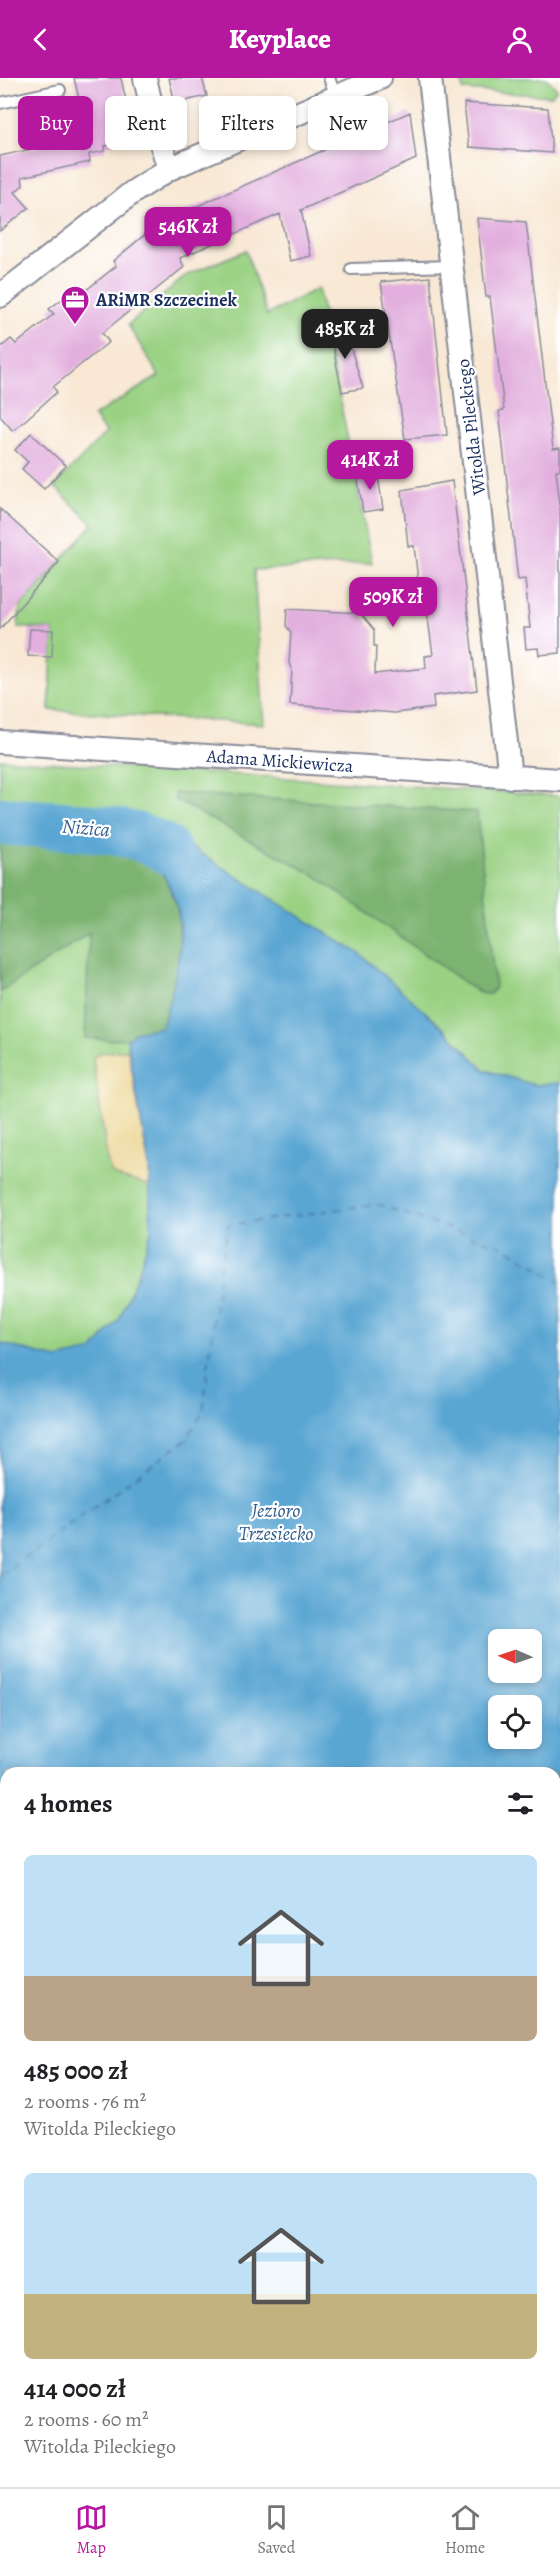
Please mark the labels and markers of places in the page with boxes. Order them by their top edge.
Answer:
pin: 546K zł [133,207,243,258]
office icon: ARiMR Szczecinek [59,284,91,326]
place label: ARiMR Szczecinek [95,288,237,312]
pin: 485K zł [290,309,400,360]
pin: 414K zł [315,440,425,491]
pin: 509K zł [338,577,448,628]

